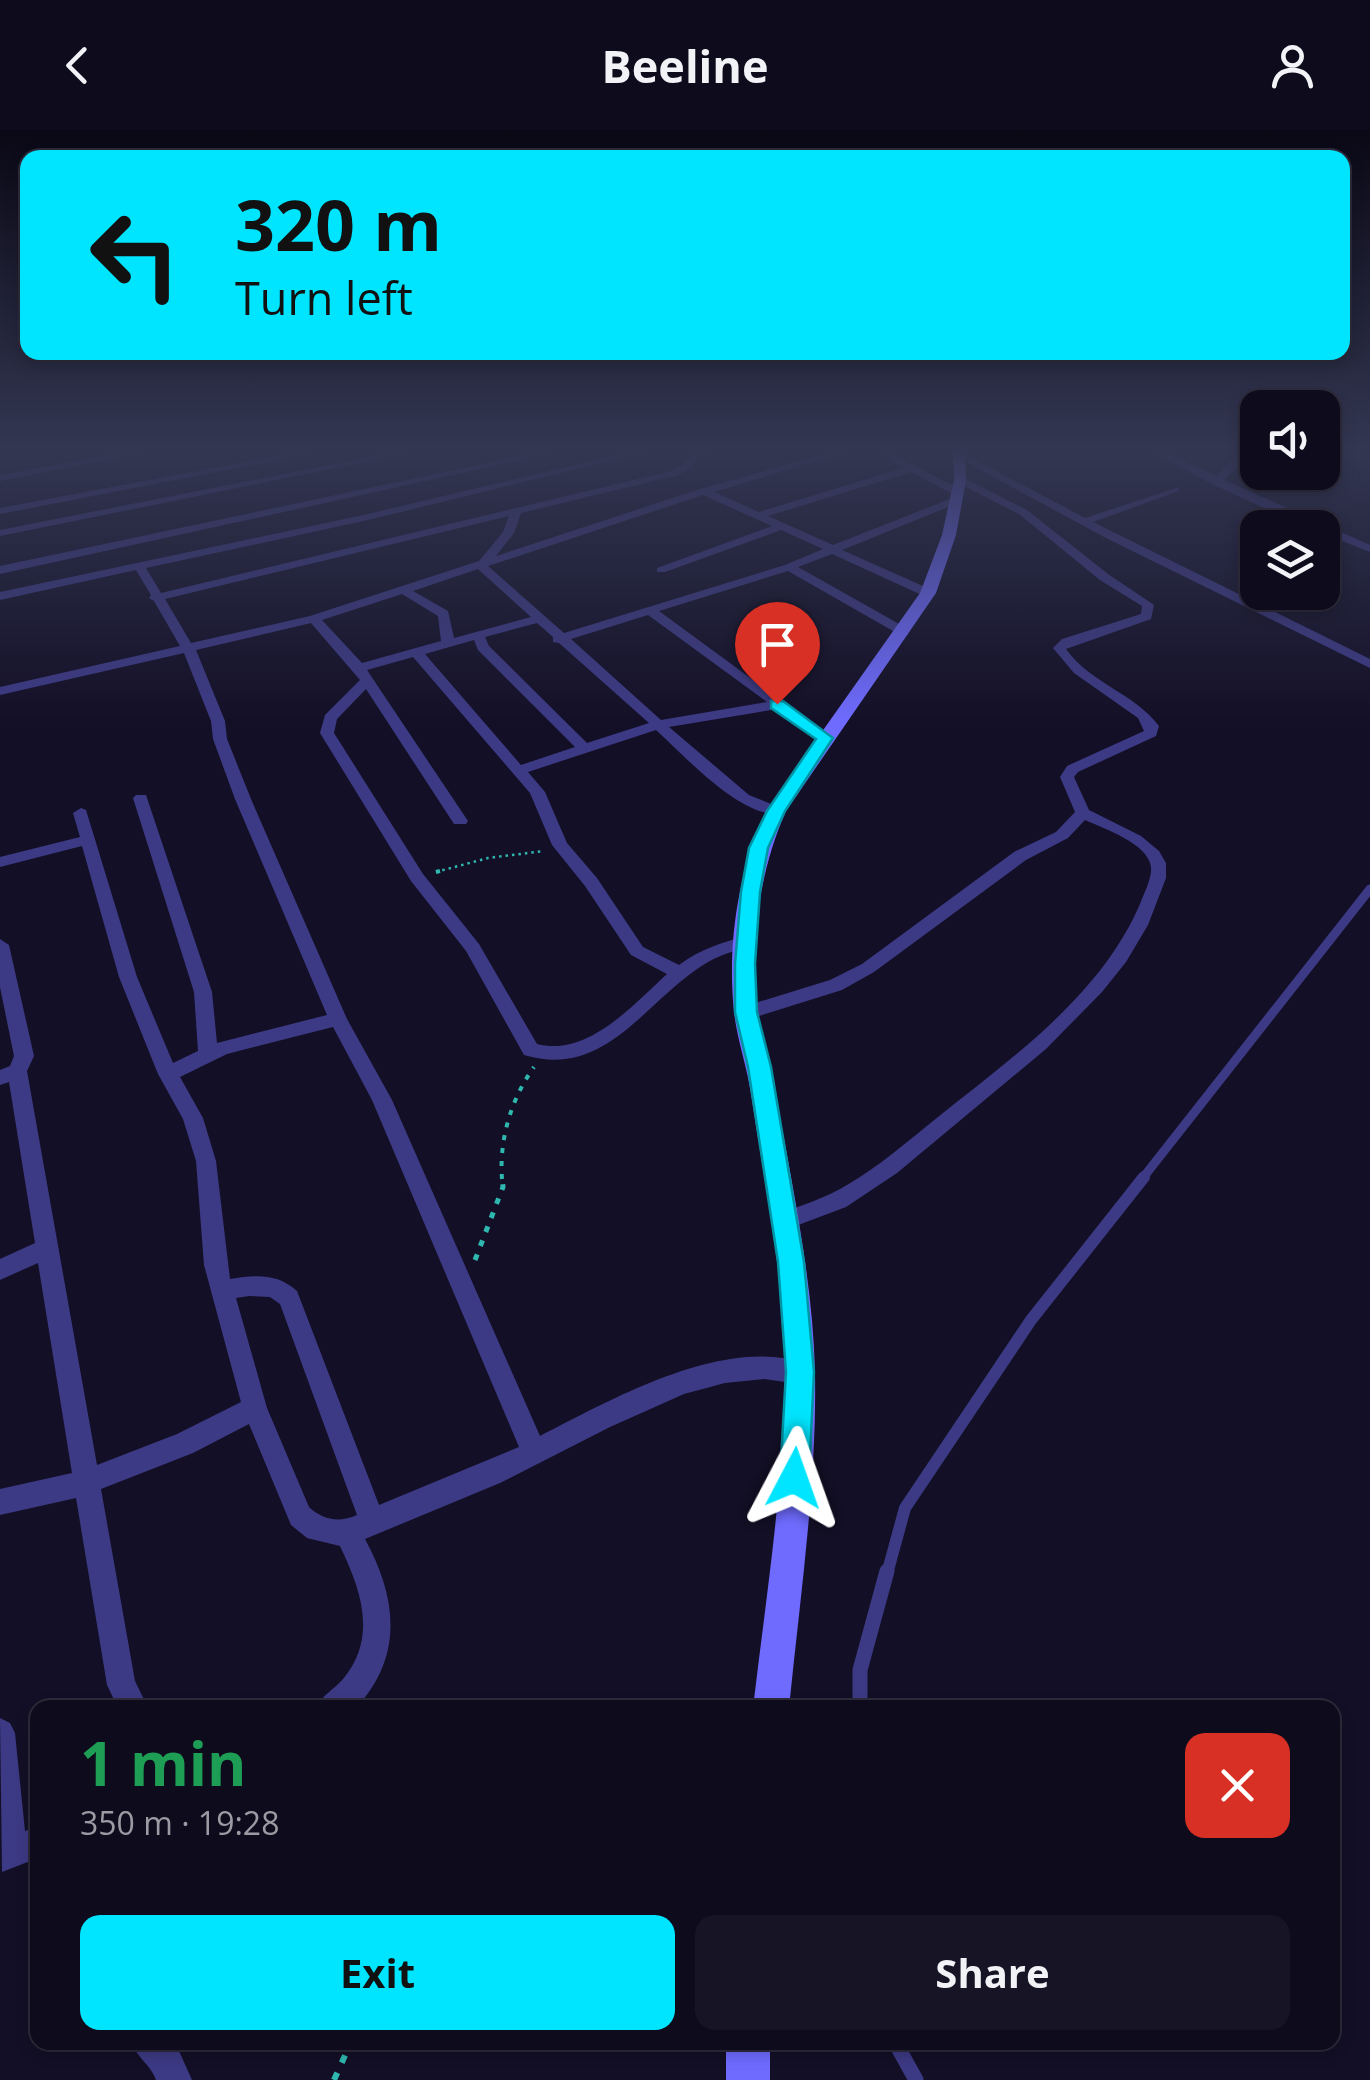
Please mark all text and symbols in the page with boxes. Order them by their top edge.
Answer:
text: Beeline [601,35,769,96]
icon: back [50,38,105,93]
icon: person [1265,38,1320,93]
text: 320 m [235,176,442,272]
icon: left [70,190,200,320]
text: Turn left [235,267,413,328]
map controls [1240,390,1340,610]
button: sound [1240,390,1340,490]
button: layers [1240,510,1340,610]
pin [735,602,820,705]
icon: arrive [750,617,805,672]
position arrow [742,1426,846,1530]
text: 1 min [80,1722,247,1804]
button: close [1185,1733,1290,1838]
text: 350 m · 19:28 [80,1801,279,1844]
button: Exit [80,1915,675,2030]
button: Share [695,1915,1290,2030]

